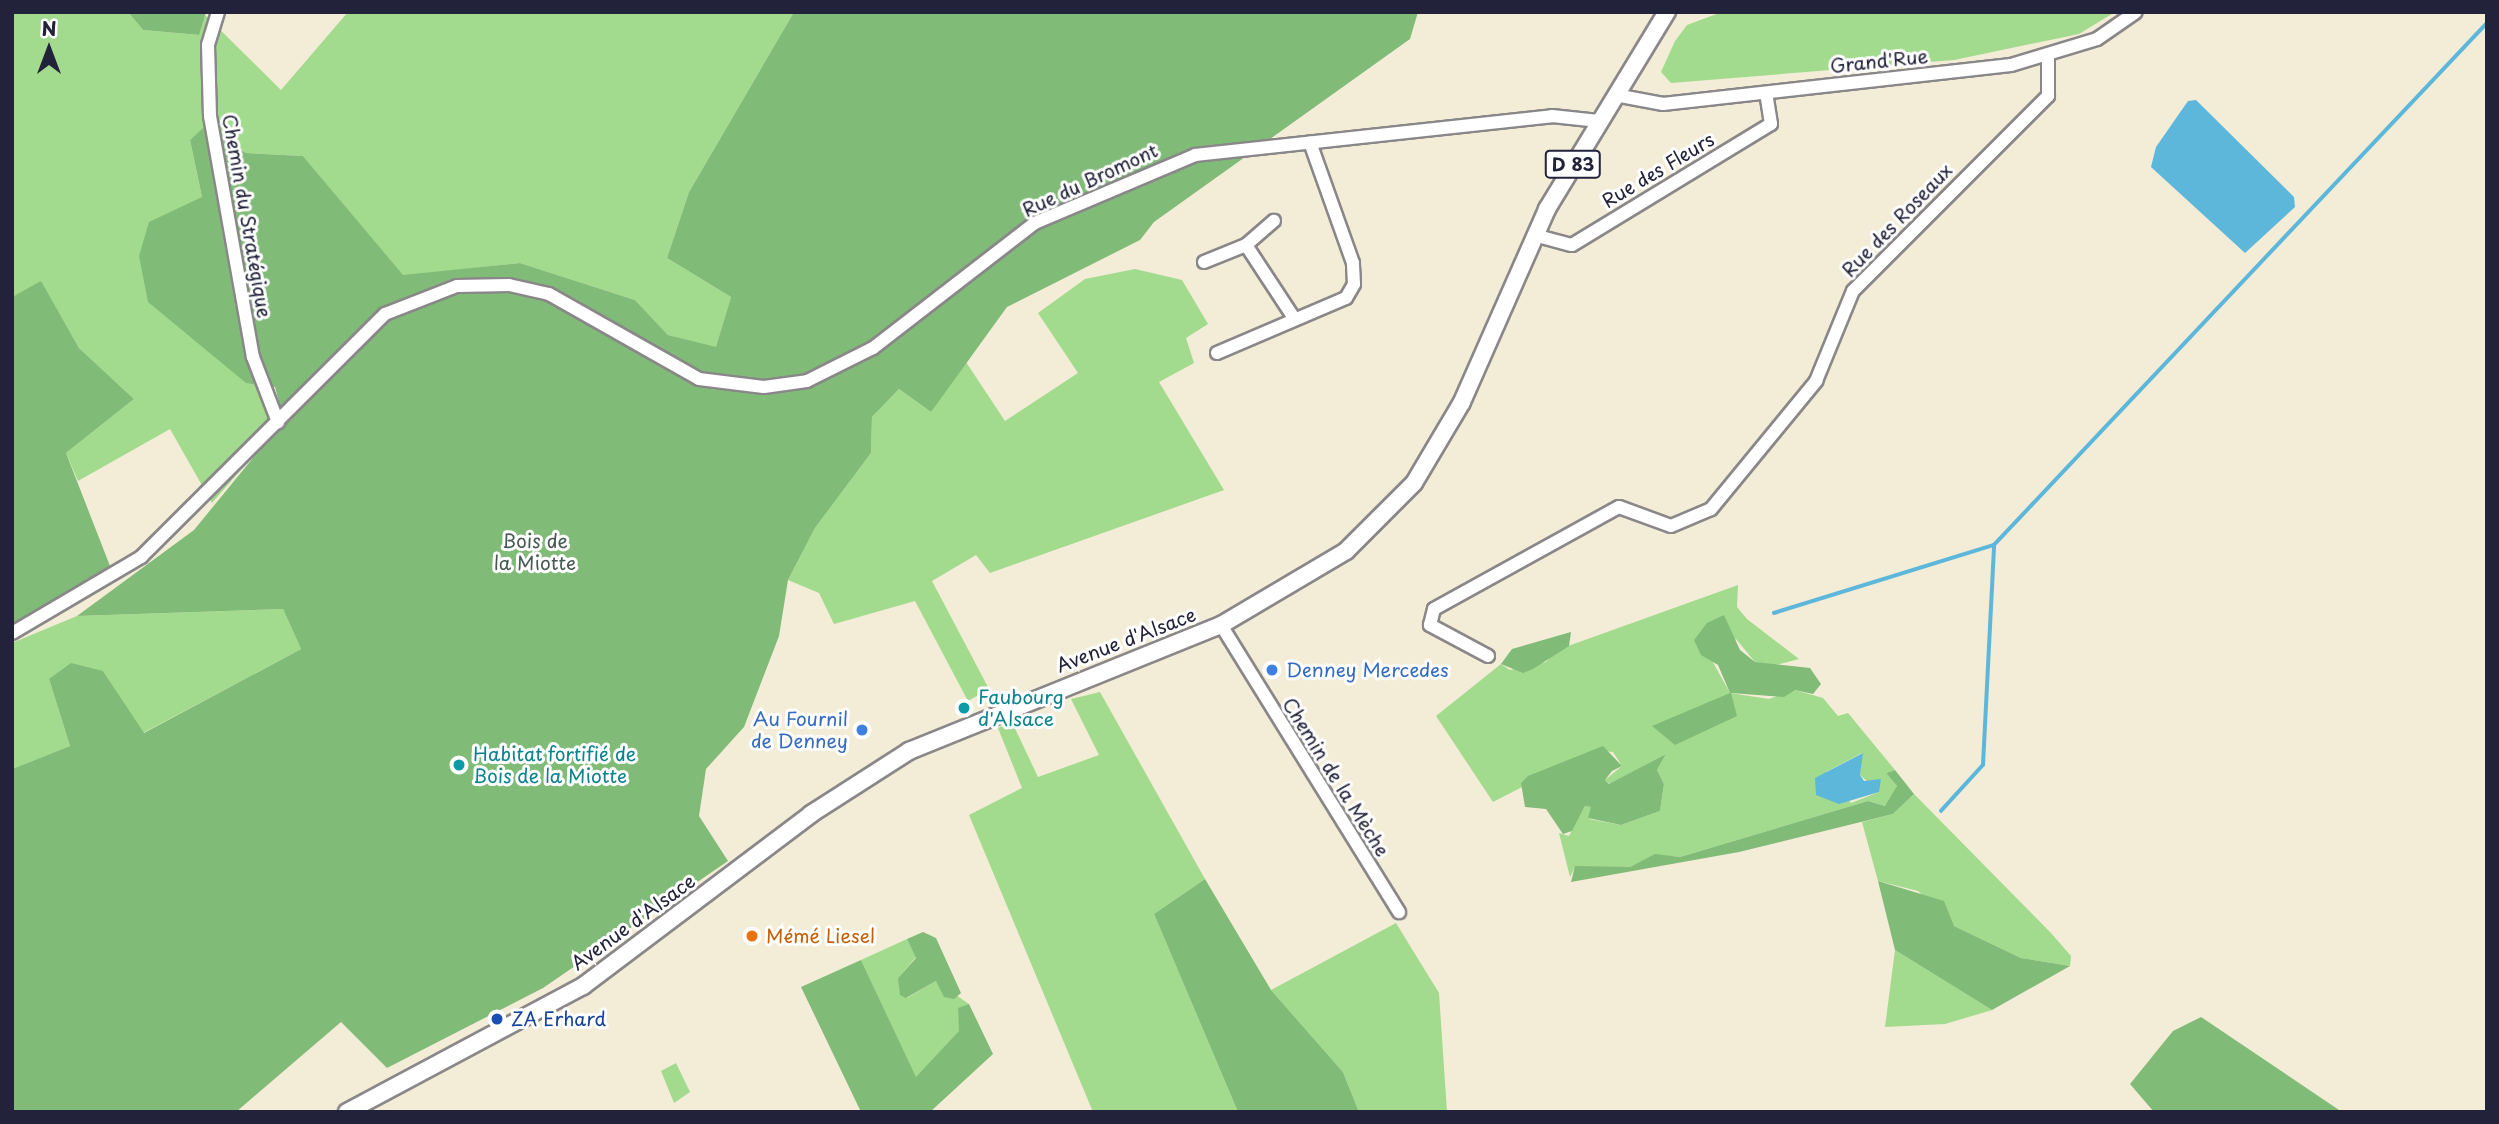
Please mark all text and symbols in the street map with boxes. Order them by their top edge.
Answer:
north arrow [14,14,84,84]
text: N [41,14,57,42]
street label: Grand'Rue [1829,45,1929,77]
street label: Chemin du Stratégique [218,112,276,320]
street label: Rue des Fleurs [1596,127,1720,213]
street label: Rue du Bromont [1018,138,1162,222]
road number: D 83 [1543,149,1603,178]
street label: Rue des Roseaux [1836,157,1958,283]
park label: Bois de la Miotte [494,530,576,574]
street label: Avenue d'Alsace [1053,603,1199,677]
place label: Denney Mercedes [1286,659,1450,681]
marker: Denney Mercedes [1264,662,1280,678]
place label: Faubourg d'Alsace [978,686,1064,730]
street label: Chemin de la Mèche [1278,693,1394,861]
marker: Faubourg d'Alsace [956,700,972,716]
place label: Au Fournil de Denney [750,708,848,752]
marker: Au Fournil de Denney [854,722,870,738]
place label: Habitat fortifié de Bois de la Miotte [473,743,639,787]
marker: Habitat fortifié de Bois de la Miotte [451,757,467,773]
street label: Avenue d'Alsace [567,870,699,974]
place label: Mémé Liesel [766,925,877,947]
marker: Mémé Liesel [744,928,760,944]
place label: ZA Erhard [511,1008,606,1030]
marker: ZA Erhard [489,1011,505,1027]

